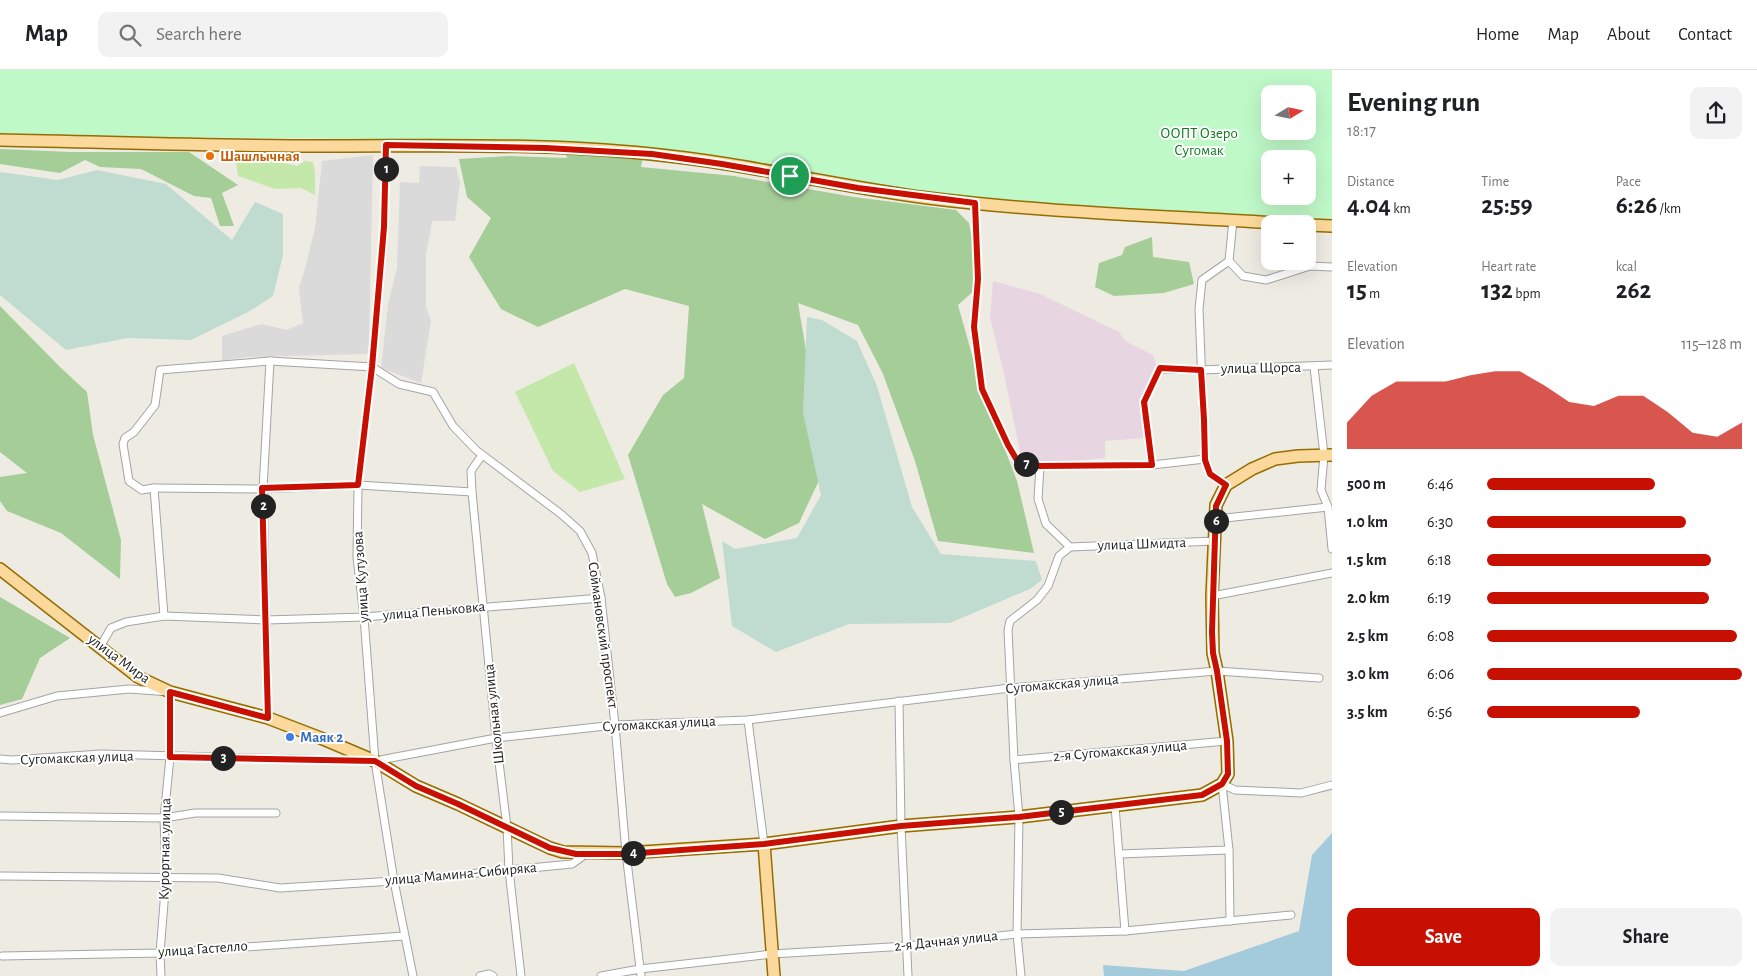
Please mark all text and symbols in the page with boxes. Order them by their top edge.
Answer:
search box [98,12,448,57]
icon: search [116,21,144,49]
text: Map [25,22,68,46]
text: Search here [156,25,242,44]
text: Home [1476,26,1519,44]
text: Map [1547,26,1579,44]
text: About [1607,26,1650,44]
text: Contact [1678,26,1732,44]
north arrow [1261,85,1316,140]
map controls [1261,85,1316,270]
button: share [1690,87,1742,139]
text: Evening run [1347,89,1480,117]
text: 18:17 [1347,123,1376,139]
park label: ООПТ Озеро Сугомак [1160,126,1238,158]
place label: Шашлычная [220,149,300,164]
marker: Шашлычная [204,150,216,162]
button: + [1261,150,1316,205]
pin [769,155,811,197]
pin: 1 [374,156,398,182]
text: 1 [384,162,389,176]
icon: arrive [776,162,804,190]
text: Distance [1347,175,1394,189]
text: Time [1481,175,1509,189]
text: Pace [1616,175,1641,189]
text: 4.04 [1347,193,1391,218]
text: 25:59 [1481,193,1533,218]
text: 6:26 [1616,193,1657,218]
text: km [1391,202,1411,216]
text: /km [1657,202,1681,216]
button: − [1261,215,1316,270]
text: Elevation [1347,260,1398,274]
text: Heart rate [1481,260,1536,274]
text: kcal [1616,260,1637,274]
text: 15 [1347,278,1367,303]
text: 132 [1481,278,1513,303]
text: 262 [1616,278,1651,303]
text: m [1367,287,1380,301]
text: bpm [1513,287,1541,301]
text: Elevation [1347,336,1405,352]
text: 115–128 m [1681,336,1742,352]
street label: улица Щорса [1220,360,1301,376]
pin: 7 [1014,452,1038,476]
text: 7 [1023,457,1030,471]
text: 500 m [1347,476,1386,492]
text: 6:46 [1427,476,1453,492]
pin: 2 [250,494,276,518]
text: 2 [260,499,267,513]
pin: 6 [1204,508,1228,534]
text: 6 [1213,514,1220,528]
text: 1.0 km [1347,514,1388,530]
text: 6:30 [1427,514,1453,530]
street label: улица Кутузова [350,531,372,624]
street label: улица Шмидта [1096,535,1187,553]
text: 1.5 km [1347,552,1387,568]
text: 6:18 [1427,552,1451,568]
street label: Соймановский проспект [585,561,621,710]
text: 2.0 km [1347,590,1390,606]
text: 6:19 [1427,590,1451,606]
street label: улица Пеньковка [381,599,486,623]
text: 2.5 km [1347,628,1388,644]
text: 6:08 [1427,628,1454,644]
street label: улица Мира [84,631,153,687]
street label: Школьная улица [481,663,507,765]
text: 3.0 km [1347,666,1389,682]
text: 6:06 [1427,666,1454,682]
street label: Сугомакская улица [1005,672,1119,696]
text: 3.5 km [1347,704,1388,720]
text: 6:56 [1427,704,1452,720]
street label: Сугомакская улица [602,714,716,734]
place label: Маяк 2 [300,730,343,745]
marker: Маяк 2 [284,731,296,743]
street label: 2-я Сугомакская улица [1052,738,1188,764]
pin: 3 [210,746,236,770]
street label: Сугомакская улица [20,749,134,767]
text: 3 [220,751,227,765]
street label: Курортная улица [157,798,173,900]
pin: 5 [1048,800,1074,824]
text: 5 [1058,805,1065,819]
pin: 4 [620,840,646,866]
text: 4 [630,846,637,860]
street label: улица Мамина-Сибиряка [384,860,538,888]
button: Save [1347,908,1540,966]
button: Share [1550,908,1742,966]
street label: 2-я Дачная улица [893,928,999,954]
street label: улица Гастелло [157,938,248,960]

